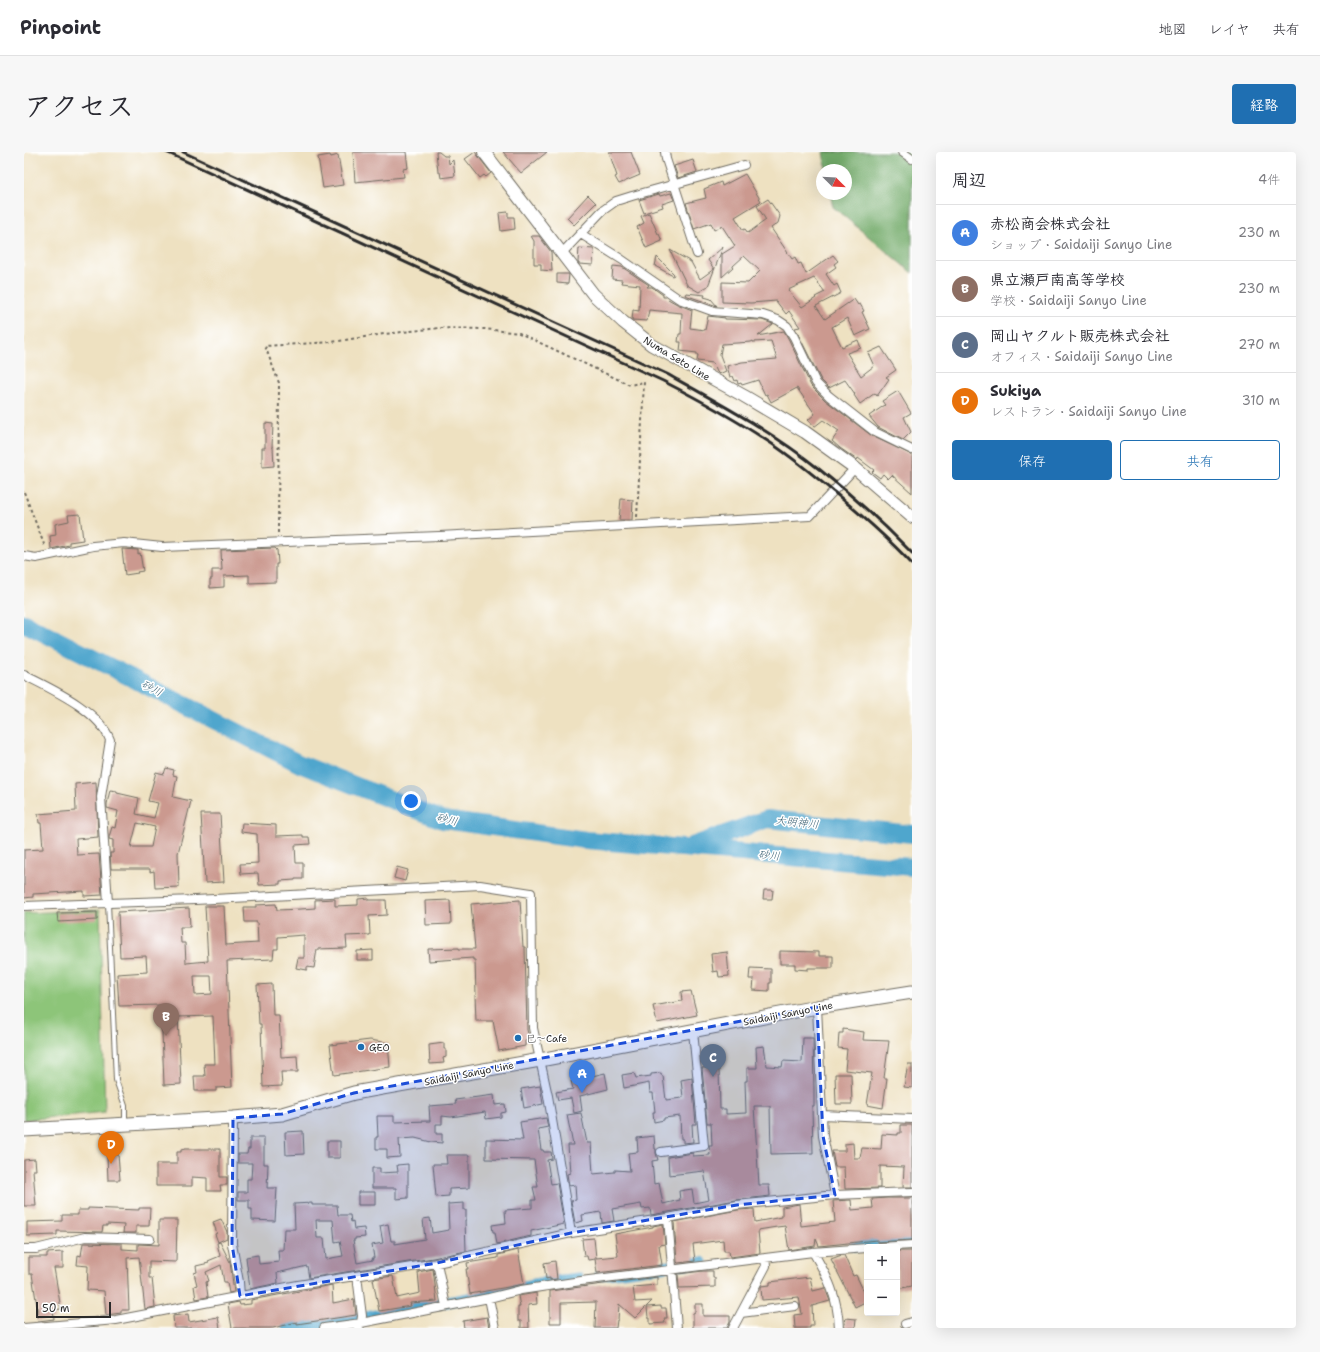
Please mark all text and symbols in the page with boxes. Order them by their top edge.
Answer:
text: Pinpoint [20,15,101,40]
text: 地図 [1159,20,1187,38]
text: レイヤ [1209,20,1250,38]
text: 共有 [1272,20,1300,38]
button: 経路 [1232,84,1296,124]
text: アクセス [24,87,134,125]
north arrow [816,164,852,200]
text: 周辺 [952,169,986,191]
text: 4件 [1258,171,1280,188]
text: 赤松商会株式会社 [990,214,1110,234]
text: A [960,224,970,241]
text: 230 m [1238,224,1280,241]
text: ショップ · Saidaiji Sanyo Line [990,236,1172,253]
text: 県立瀬戸南高等学校 [990,270,1125,290]
text: B [961,280,969,297]
text: 230 m [1238,280,1280,297]
text: 学校 · Saidaiji Sanyo Line [990,292,1147,309]
text: 岡山ヤクルト販売株式会社 [990,326,1169,346]
street label: Numa Seto Line [641,333,713,384]
text: C [961,336,969,353]
text: 270 m [1238,336,1280,353]
text: オフィス · Saidaiji Sanyo Line [990,348,1173,365]
text: Sukiya [990,381,1041,401]
text: D [960,392,970,409]
text: 310 m [1242,392,1280,409]
text: レストラン · Saidaiji Sanyo Line [990,403,1187,420]
button: 保存 [952,440,1112,480]
button: 共有 [1120,440,1280,480]
water label: 砂川 [139,677,165,700]
your location [401,791,421,811]
water label: 砂川 [434,810,459,829]
water label: 大明神川 [774,813,820,832]
water label: 砂川 [757,847,781,864]
street label: Saidaiji Sanyo Line [742,998,834,1029]
pin: B [153,1003,179,1036]
place label: 巳～Cafe [526,1032,567,1045]
marker: 巳～Cafe [513,1033,523,1043]
place label: GEO [369,1041,390,1054]
marker: GEO [356,1042,366,1052]
pin: C [700,1044,726,1077]
street label: Saidaiji Sanyo Line [423,1058,515,1089]
pin: A [569,1060,595,1093]
pin: D [98,1131,124,1164]
map controls [864,1244,900,1316]
button: + [864,1244,900,1280]
button: − [864,1280,900,1316]
scale bar [36,1300,111,1319]
text: 50 m [42,1301,70,1316]

